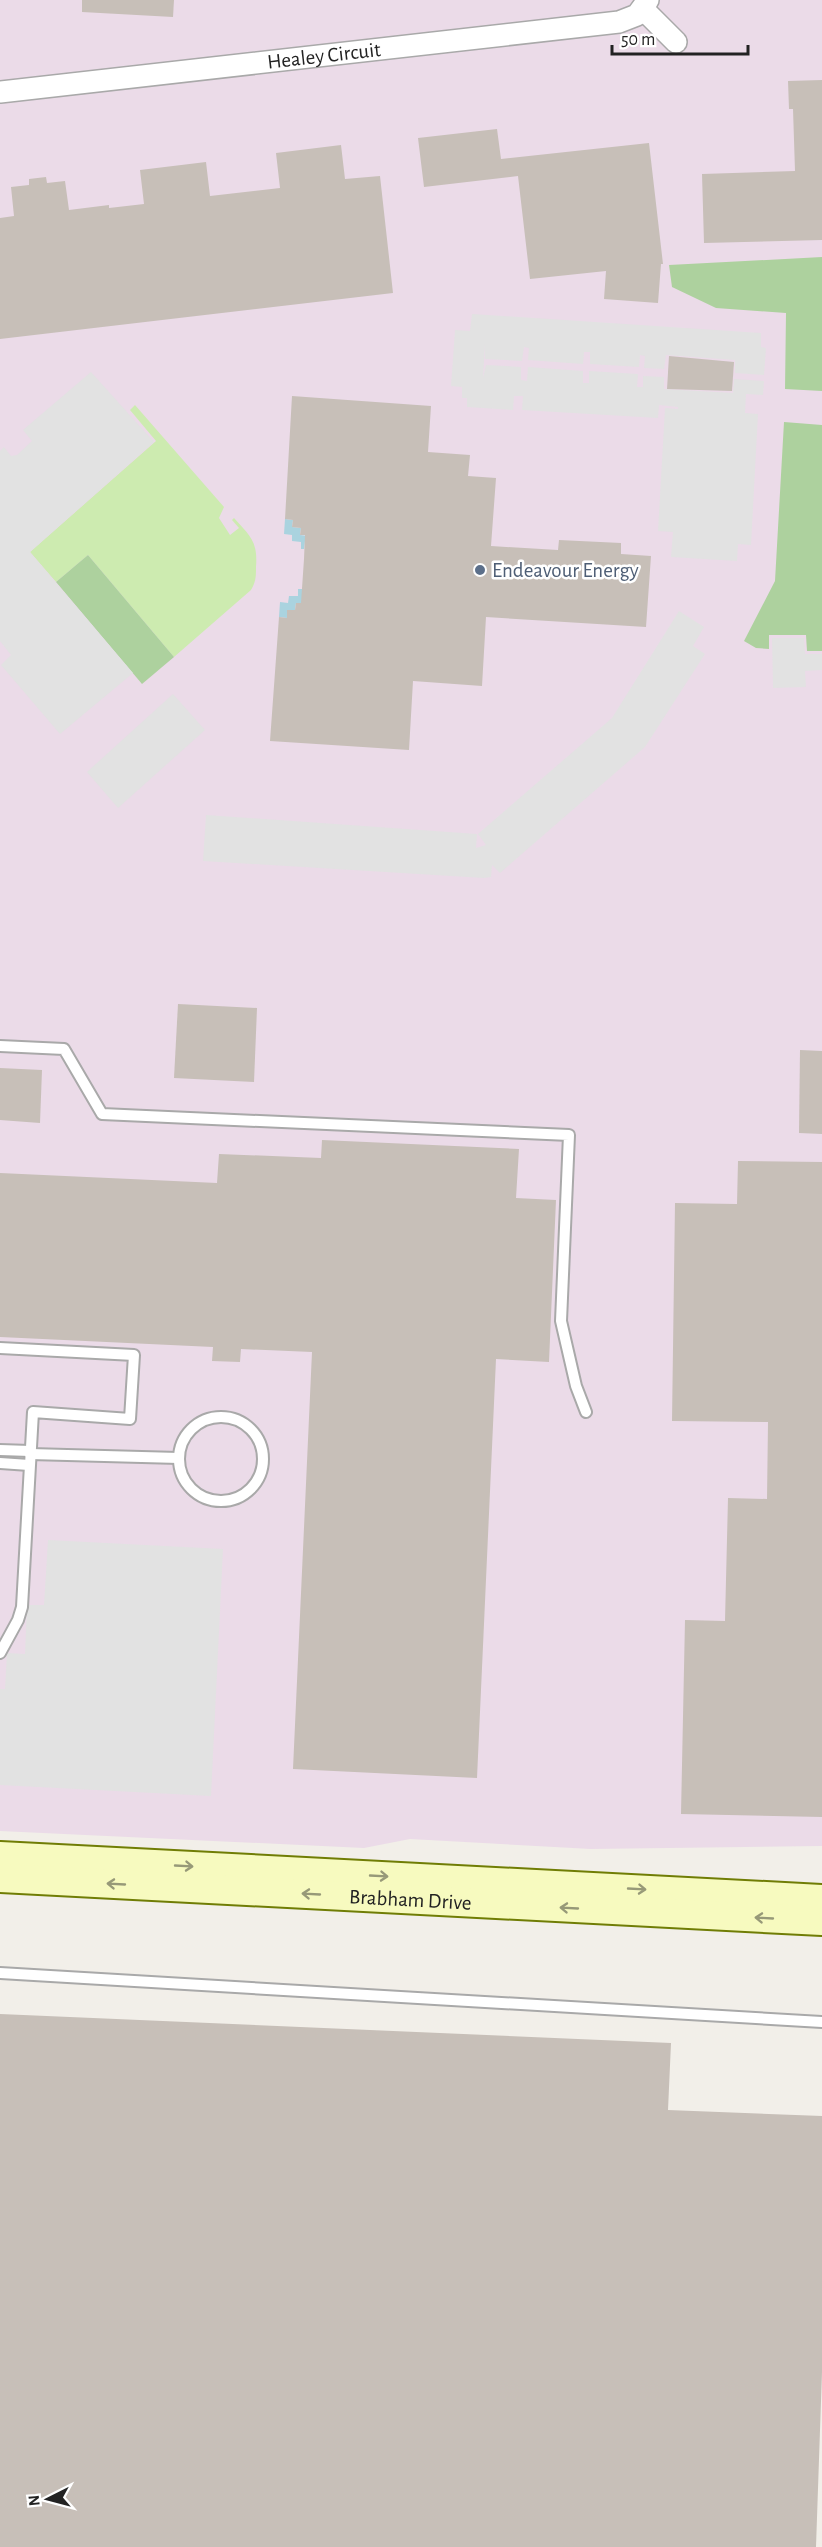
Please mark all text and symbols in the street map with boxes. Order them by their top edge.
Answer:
scale bar [612,18,748,56]
text: 50 m [621,31,655,49]
street label: Healey Circuit [266,39,382,73]
place label: Endeavour Energy [492,560,639,581]
marker: Endeavour Energy [473,563,487,577]
one-way arrow [174,1860,194,1871]
one-way arrow [369,1870,388,1881]
one-way arrow [107,1879,127,1890]
one-way arrow [626,1884,646,1895]
street label: Brabham Drive [349,1886,472,1914]
one-way arrow [302,1889,322,1900]
one-way arrow [559,1902,579,1913]
one-way arrow [754,1912,774,1923]
north arrow [18,2469,78,2529]
text: N [26,2494,43,2507]

